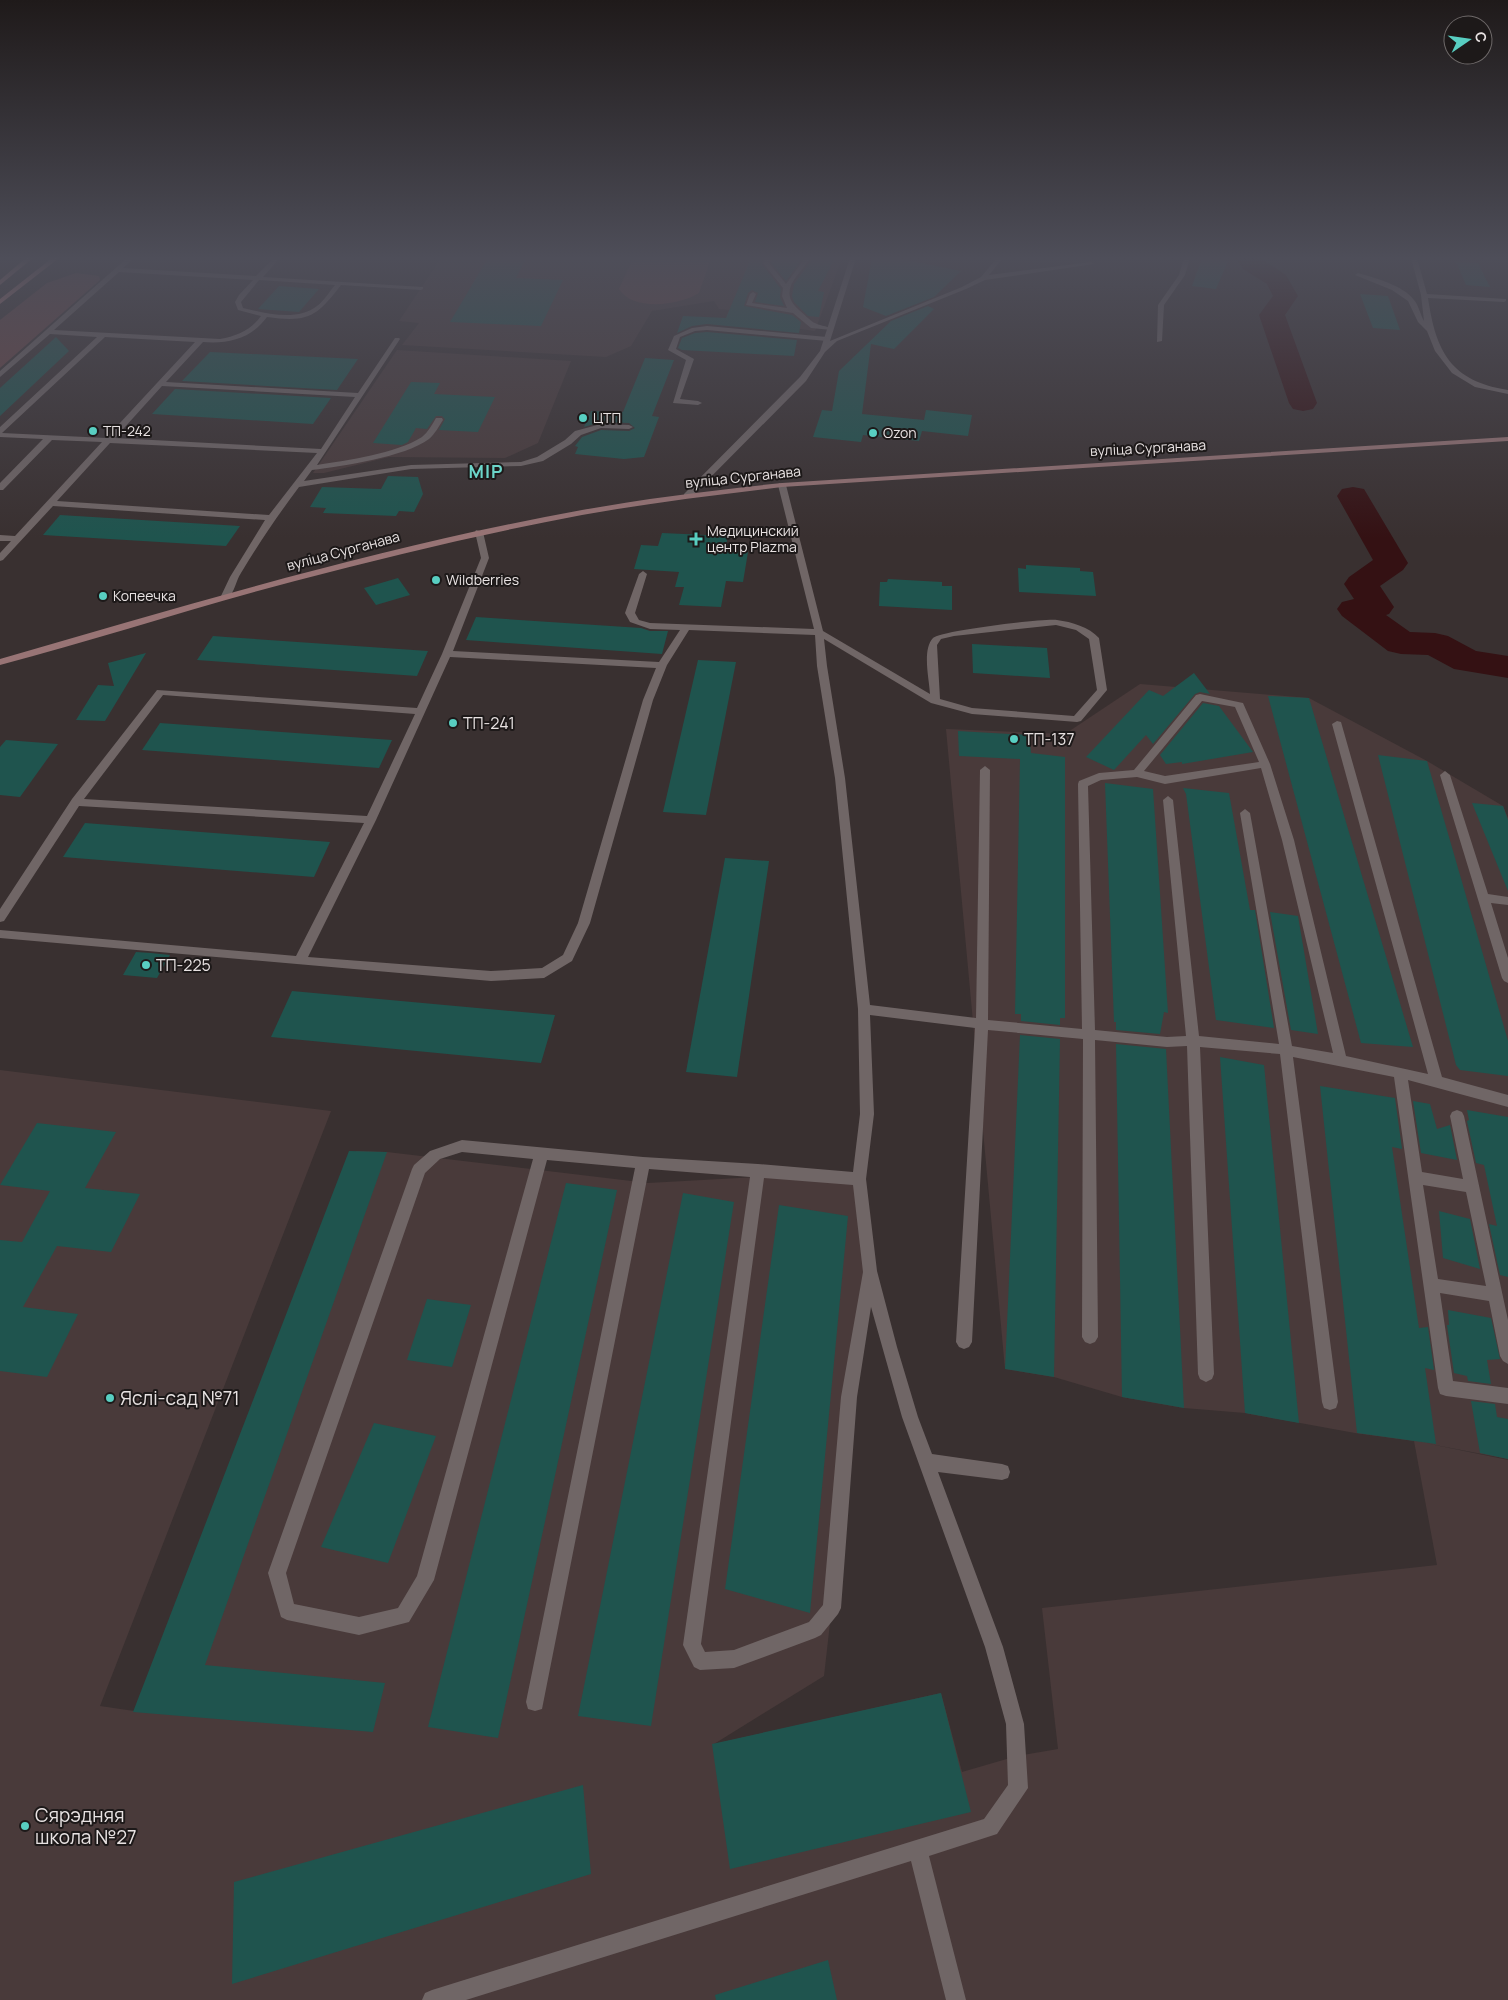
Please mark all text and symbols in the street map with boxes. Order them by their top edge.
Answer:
north arrow [1443,15,1493,65]
text: С [1471,30,1492,44]
place label: ЦТП [593,408,621,427]
marker: ЦТП [577,412,589,424]
place label: ТП-242 [103,421,151,440]
place label: Ozon [883,423,917,442]
marker: ТП-242 [87,425,99,437]
marker: Ozon [867,427,879,439]
street label: вуліца Сурганава [1089,435,1206,460]
district label: МІР [469,459,503,483]
street label: вуліца Сурганава [684,461,802,492]
place label: Медицинский центр Plazma [707,521,799,556]
street label: вуліца Сурганава [284,526,401,575]
marker: Медицинский центр Plazma [689,532,703,546]
place label: Wildberries [446,570,519,589]
marker: Wildberries [430,574,442,586]
place label: Копеечка [113,586,176,605]
marker: Копеечка [97,590,109,602]
place label: ТП-241 [463,712,515,734]
marker: ТП-241 [447,717,459,729]
place label: ТП-137 [1024,728,1074,750]
marker: ТП-137 [1008,733,1020,745]
place label: ТП-225 [156,954,211,976]
marker: ТП-225 [140,959,152,971]
place label: Яслі-сад №71 [120,1385,240,1411]
marker: Яслі-сад №71 [104,1392,116,1404]
place label: Сярэдняя школа №27 [35,1802,137,1850]
marker: Сярэдняя школа №27 [19,1820,31,1832]

